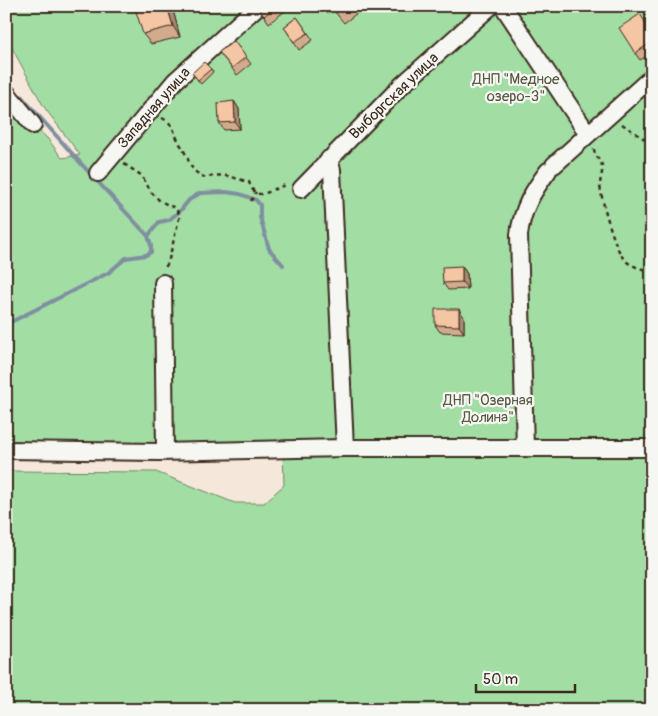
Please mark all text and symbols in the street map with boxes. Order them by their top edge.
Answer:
street label: Выборгская улица [345,49,443,143]
street label: Западная улица [113,63,195,153]
park label: ДНП "Медное озеро-3" [472,70,560,106]
park label: ДНП "Озерная Долина" [442,391,533,427]
scale bar [476,661,574,693]
text: 50 m [483,670,518,689]

